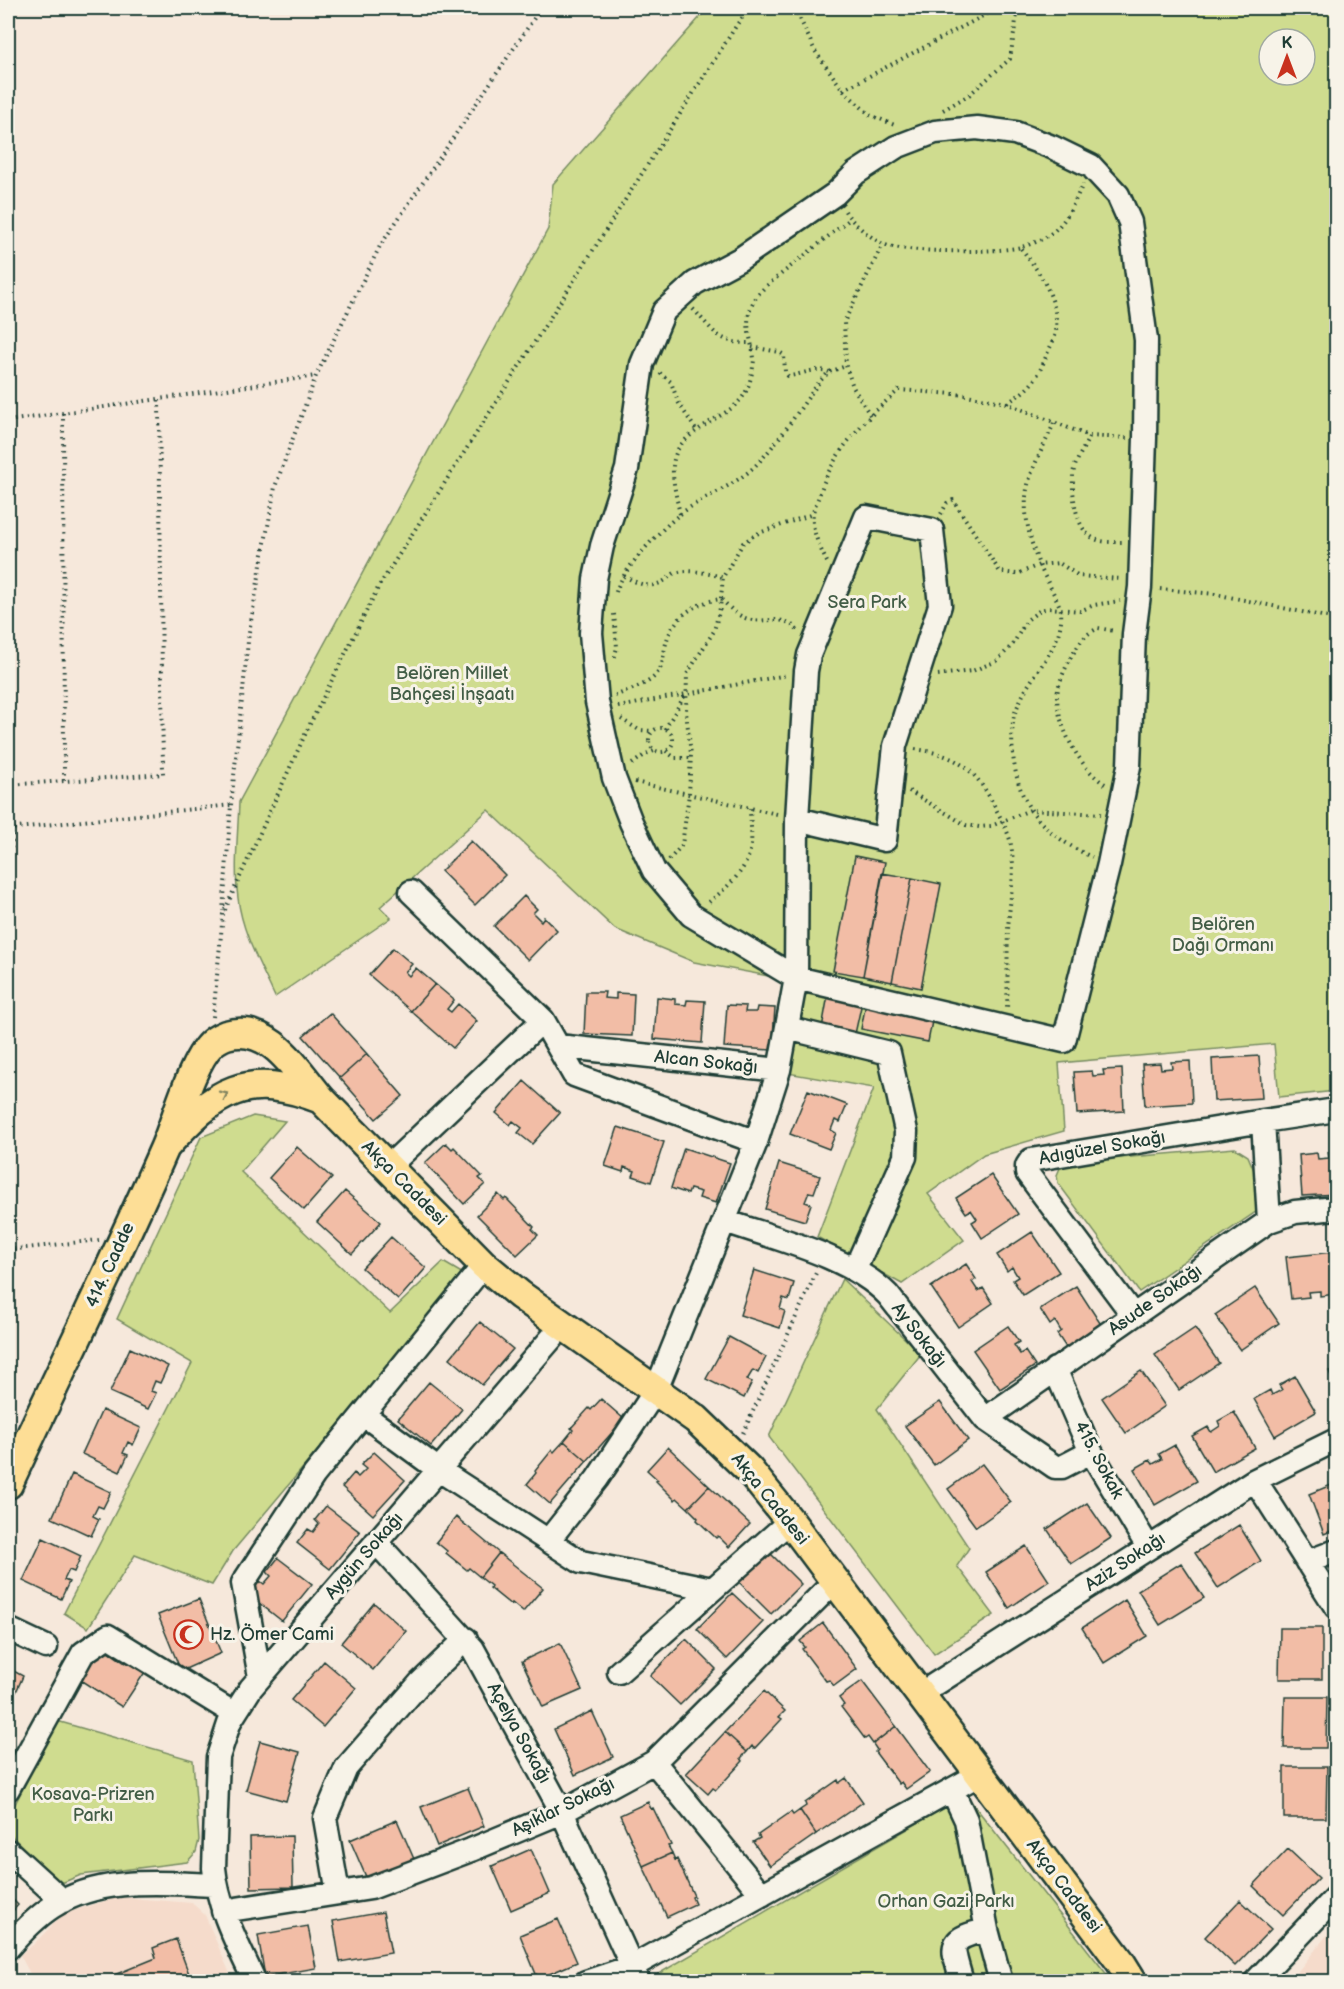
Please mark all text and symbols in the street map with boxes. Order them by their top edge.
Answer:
north arrow [1257,27,1317,87]
text: K [1282,34,1293,53]
park label: Sera Park [828,592,907,613]
park label: Belören Millet Bahçesi İnşaatı [389,663,515,705]
park label: Belören Dağı Ormanı [1172,914,1274,956]
street label: Alcan Sokağı [653,1046,759,1078]
one-way arrow [218,1091,229,1102]
street label: Adıgüzel Sokağı [1037,1127,1167,1169]
street label: Akça Caddesi [357,1136,451,1230]
street label: 414. Cadde [81,1219,139,1311]
street label: Asude Sokağı [1104,1260,1206,1340]
street label: Ay Sokağı [887,1298,951,1372]
street label: 415. Sokak [1070,1418,1128,1503]
street label: Akça Caddesi [727,1449,813,1549]
street label: Aygün Sokağı [321,1508,407,1604]
street label: Aziz Sokağı [1081,1528,1169,1596]
mosque icon: Hz. Ömer Cami [173,1618,205,1650]
place label: Hz. Ömer Cami [210,1623,334,1645]
street label: Açelya Sokağı [483,1679,555,1787]
street label: Aşıklar Sokağı [508,1773,618,1841]
park label: Kosava-Prizren Parkı [31,1784,155,1826]
street label: Akça Caddesi [1022,1835,1106,1937]
park label: Orhan Gazi Parkı [877,1891,1015,1912]

